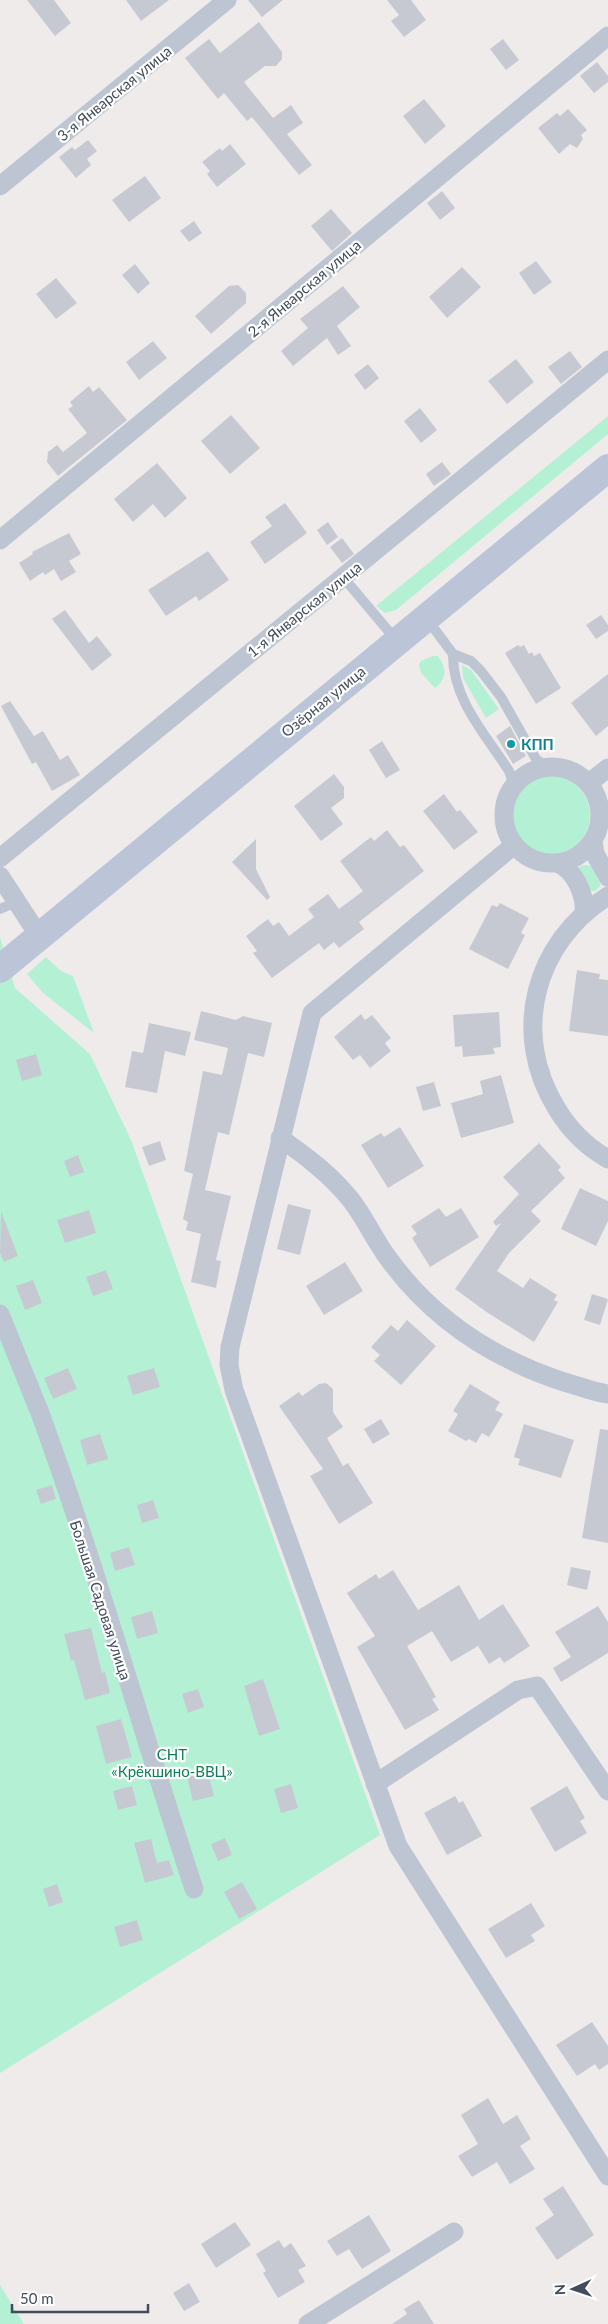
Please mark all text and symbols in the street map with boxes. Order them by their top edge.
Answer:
street label: 3-я Январская улица [53,41,175,145]
street label: 2-я Январская улица [244,236,364,340]
street label: 1-я Январская улица [243,557,365,661]
street label: Озёрная улица [277,662,369,740]
place label: КПП [521,735,554,753]
marker: КПП [505,738,517,750]
street label: Большая Садовая улица [67,1518,135,1682]
park label: СНТ «Крёкшино-ВВЦ» [111,1745,233,1780]
north arrow [548,2264,598,2314]
scale bar [12,2282,149,2314]
text: N [551,2284,568,2296]
text: 50 m [20,2289,54,2307]

